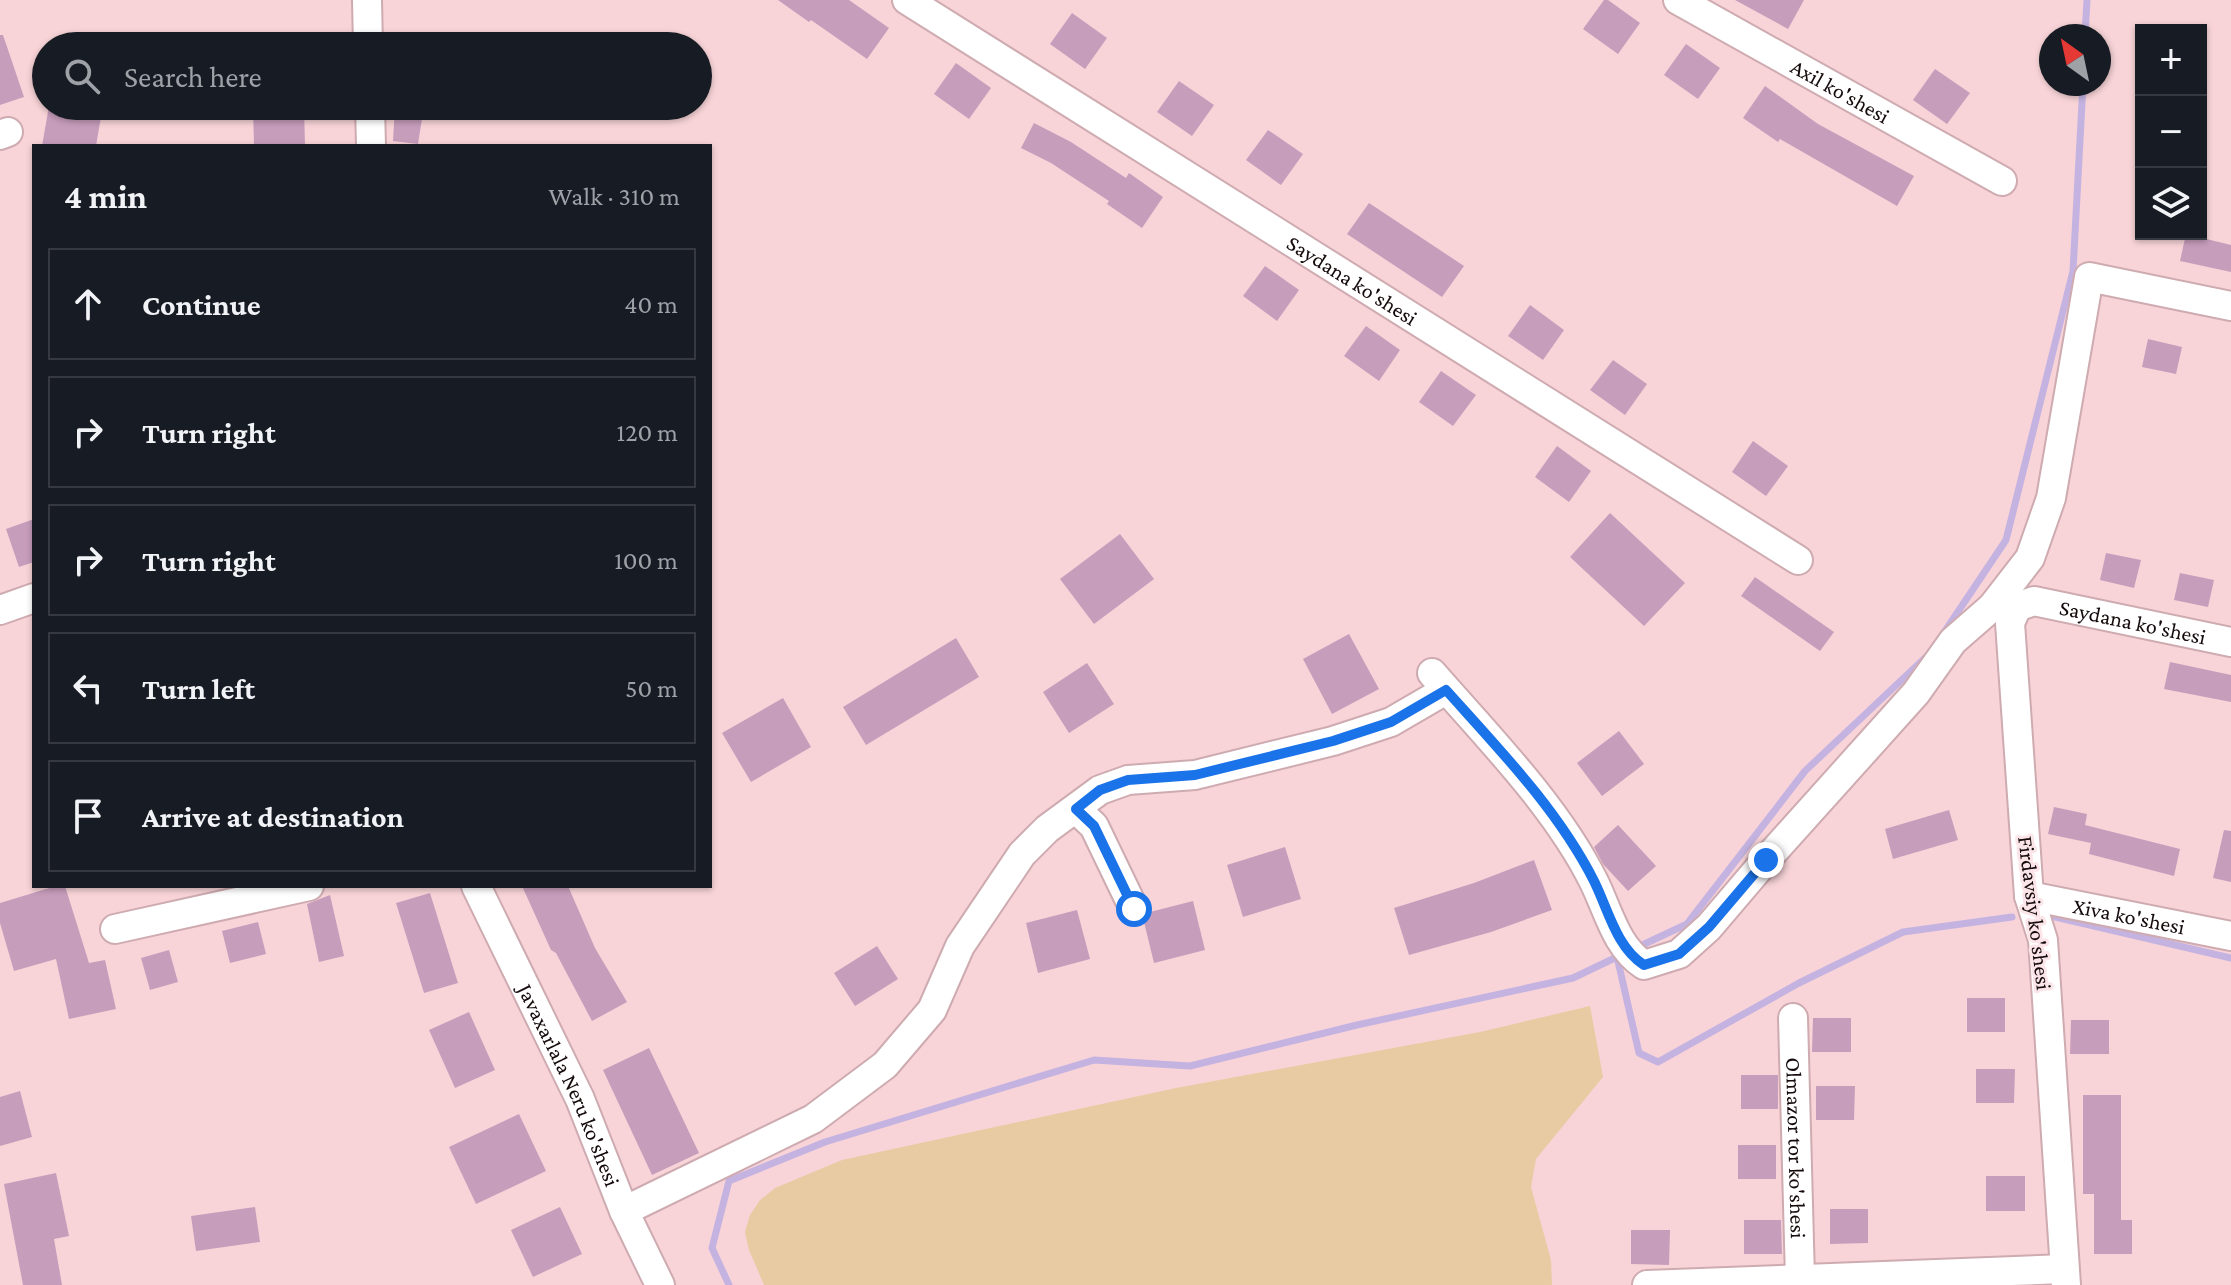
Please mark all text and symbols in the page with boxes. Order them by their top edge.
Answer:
north arrow [2039,24,2111,96]
map controls [2135,24,2207,240]
button: + [2135,24,2207,96]
search box [32,32,712,120]
street label: Axil ko'shesi [1787,53,1894,128]
icon: search [60,54,104,98]
text: Search here [124,60,262,93]
button: − [2135,96,2207,168]
button: layers [2135,168,2207,240]
text: 4 min [64,178,147,215]
text: Walk · 310 m [549,182,680,211]
street label: Saydana ko'shesi [1283,230,1422,330]
icon: ahead [66,282,110,326]
text: Continue [142,288,261,321]
text: 40 m [624,290,678,319]
icon: right [66,410,110,454]
text: Turn right [142,416,276,449]
text: 120 m [617,418,678,447]
icon: right [66,538,110,582]
text: Turn right [142,544,276,577]
text: 100 m [614,546,678,575]
street label: Saydana ko'shesi [2057,594,2209,649]
icon: left [66,666,110,710]
text: Turn left [142,672,255,705]
text: 50 m [625,674,678,703]
icon: arrive [66,794,110,838]
text: Arrive at destination [142,800,404,833]
street label: Firdavsiy ko'shesi [2013,835,2057,992]
route end [1748,842,1784,878]
route start [1116,891,1152,927]
street label: Xiva ko'shesi [2071,893,2187,939]
street label: Javaxarlala Neru ko'shesi [512,978,626,1190]
street label: Olmazor tor ko'shesi [1782,1057,1811,1239]

